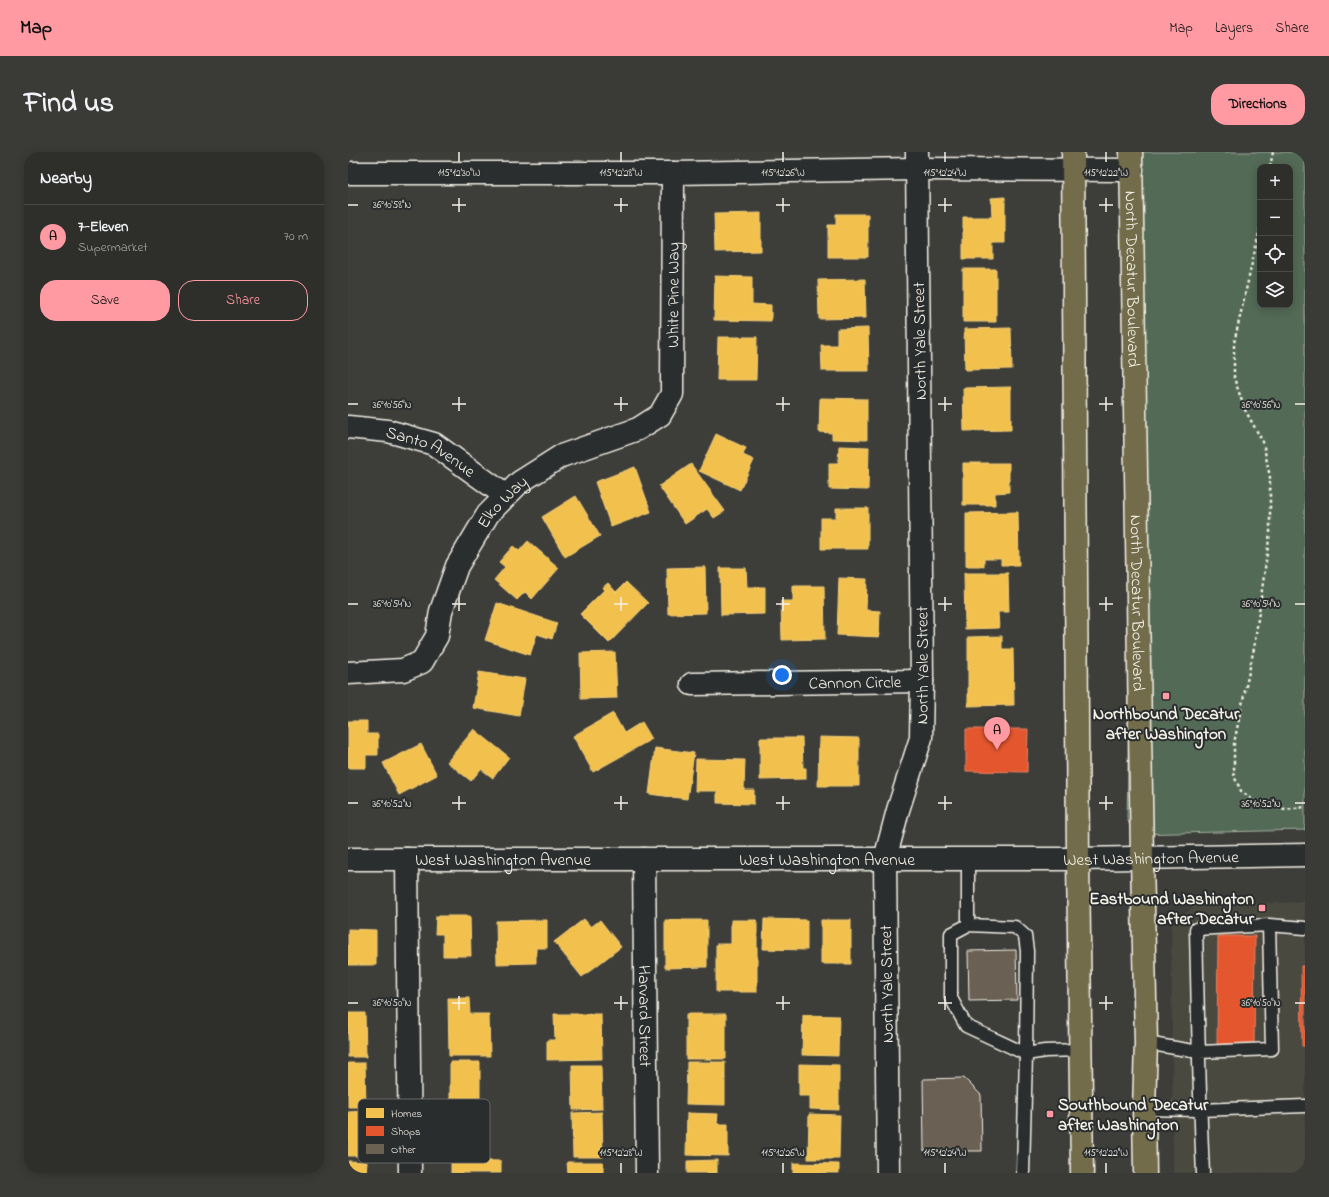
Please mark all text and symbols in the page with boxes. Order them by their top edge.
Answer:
text: Map [20,15,52,42]
text: Map [1169,18,1193,39]
text: Layers [1215,18,1253,39]
text: Share [1275,18,1309,39]
text: Find us [24,84,114,125]
button: Directions [1211,84,1305,125]
map controls [1257,164,1293,308]
button: + [1257,164,1293,200]
text: Nearby [40,166,92,191]
text: 115°12'30"W [438,166,480,181]
text: 115°12'28"W [600,166,643,181]
text: 115°12'26"W [761,166,805,181]
text: 115°12'24"W [923,166,967,181]
text: 115°12'22"W [1084,166,1128,181]
street label: North Decatur Boulevard [1118,191,1145,368]
text: 36°10'58"N [373,198,411,213]
button: − [1257,200,1293,236]
text: 7-Eleven [78,216,129,238]
text: A [49,227,57,246]
text: 70 m [284,227,308,246]
button: locate [1257,236,1293,272]
text: Supermarket [78,238,148,257]
street label: White Pine Way [661,242,688,348]
button: layers [1257,272,1293,308]
button: Save [40,280,170,321]
button: Share [178,280,308,321]
street label: North Yale Street [907,281,934,400]
text: 36°10'56"N [373,398,412,413]
text: 36°10'56"N [1242,398,1281,413]
street label: Santo Avenue [383,420,481,484]
street label: Elko Way [471,469,533,533]
street label: North Decatur Boulevard [1123,515,1150,692]
text: 36°10'54"N [373,597,412,612]
text: 36°10'54"N [1242,597,1281,612]
street label: North Yale Street [910,606,936,725]
your location [772,665,792,685]
street label: Cannon Circle [809,670,902,696]
marker: Northbound Decatur after Washington [1161,691,1171,701]
place label: Northbound Decatur after Washington [1093,702,1240,749]
pin: A [984,717,1010,750]
text: 36°10'52"N [372,797,412,812]
text: 36°10'52"N [1241,797,1281,812]
street label: West Washington Avenue [1063,845,1239,874]
street label: West Washington Avenue [415,848,591,875]
street label: West Washington Avenue [739,848,915,875]
place label: Eastbound Washington after Decatur [1089,887,1255,932]
marker: Eastbound Washington after Decatur [1257,903,1267,913]
street label: North Yale Street [874,924,901,1043]
street label: Harvard Street [631,965,657,1067]
text: 36°10'50"N [373,996,412,1011]
text: 36°10'50"N [1242,996,1281,1011]
place label: Southbound Decatur after Washington [1058,1093,1209,1140]
legend [358,1099,490,1163]
text: Homes [391,1106,423,1122]
marker: Southbound Decatur after Washington [1045,1109,1055,1119]
text: Shops [391,1124,421,1140]
text: Other [391,1142,416,1158]
text: 115°12'28"W [600,1146,643,1161]
text: 115°12'26"W [761,1146,805,1161]
text: 115°12'24"W [923,1146,967,1161]
text: 115°12'22"W [1084,1146,1128,1161]

